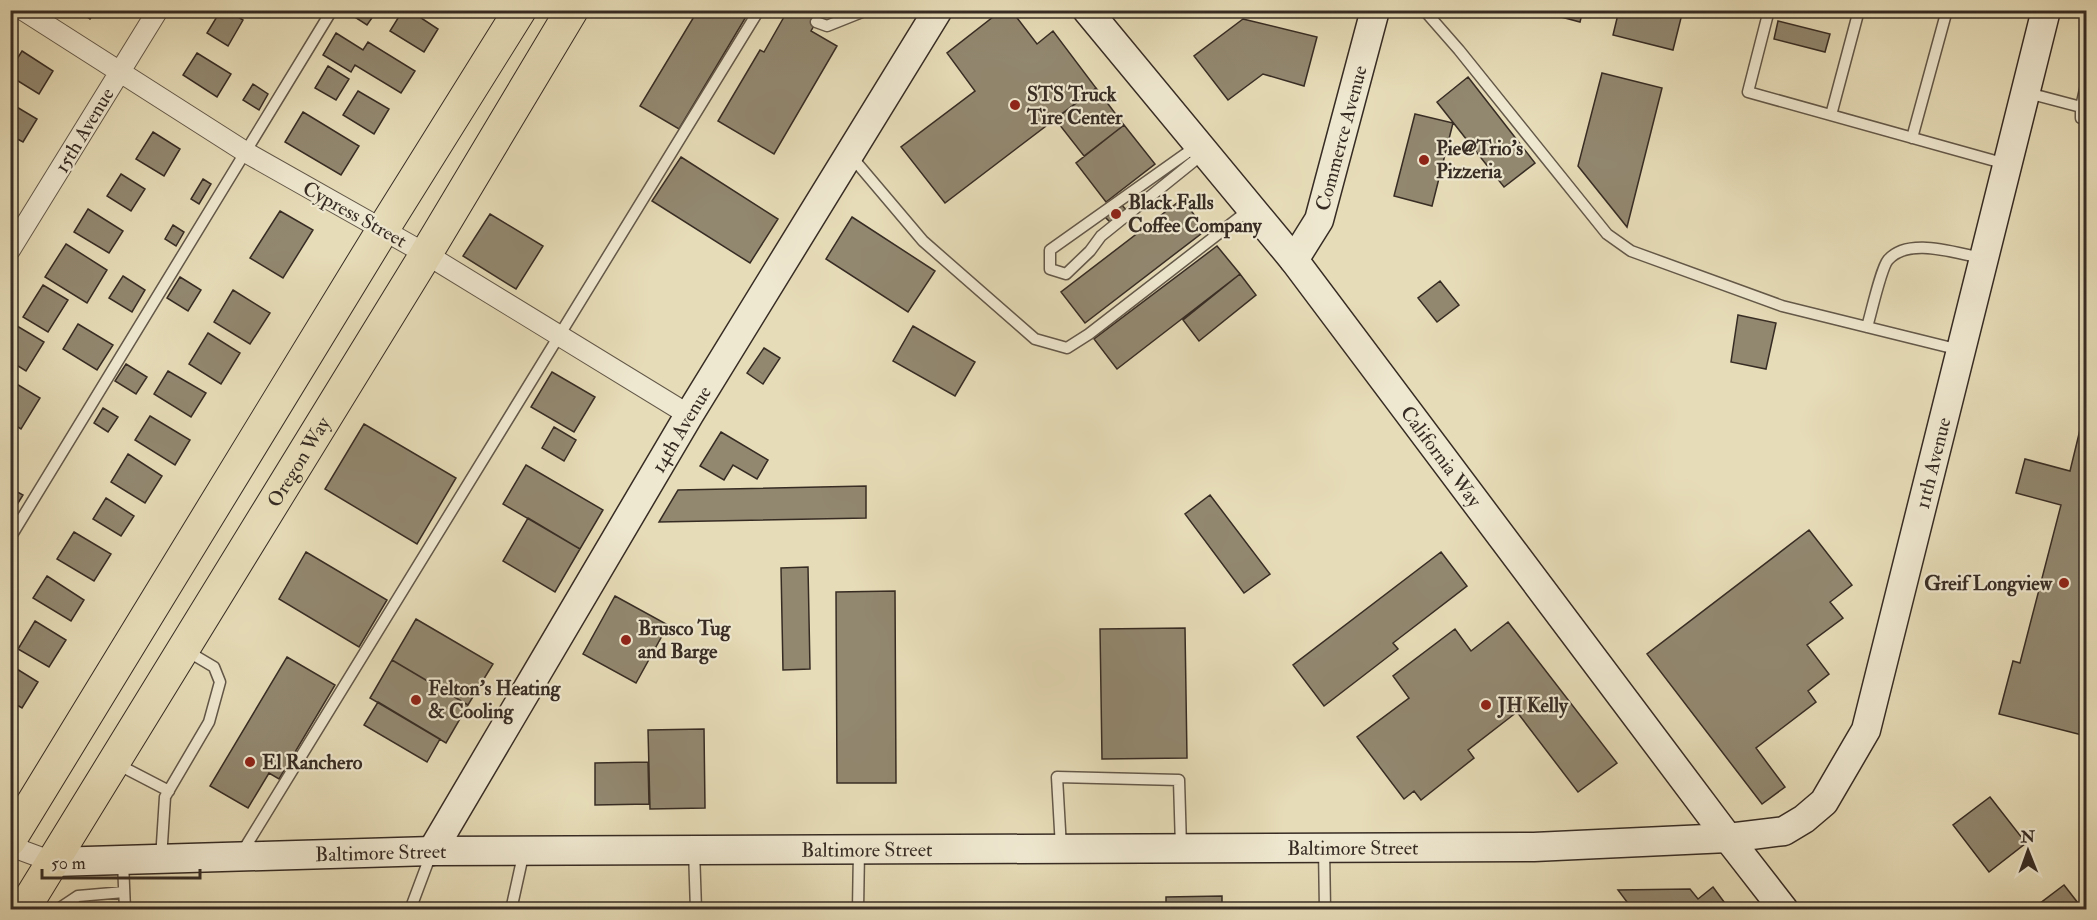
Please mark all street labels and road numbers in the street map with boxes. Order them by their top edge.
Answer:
street label: Commerce Avenue [1310,63,1373,214]
street label: 15th Avenue [49,83,120,177]
street label: Cypress Street [298,176,412,254]
street label: 14th Avenue [646,381,717,477]
street label: California Way [1395,401,1488,513]
street label: Oregon Way [262,411,337,512]
street label: 11th Avenue [1910,415,1957,511]
street label: Baltimore Street [1287,835,1419,861]
street label: Baltimore Street [801,837,933,863]
street label: Baltimore Street [315,839,447,867]

